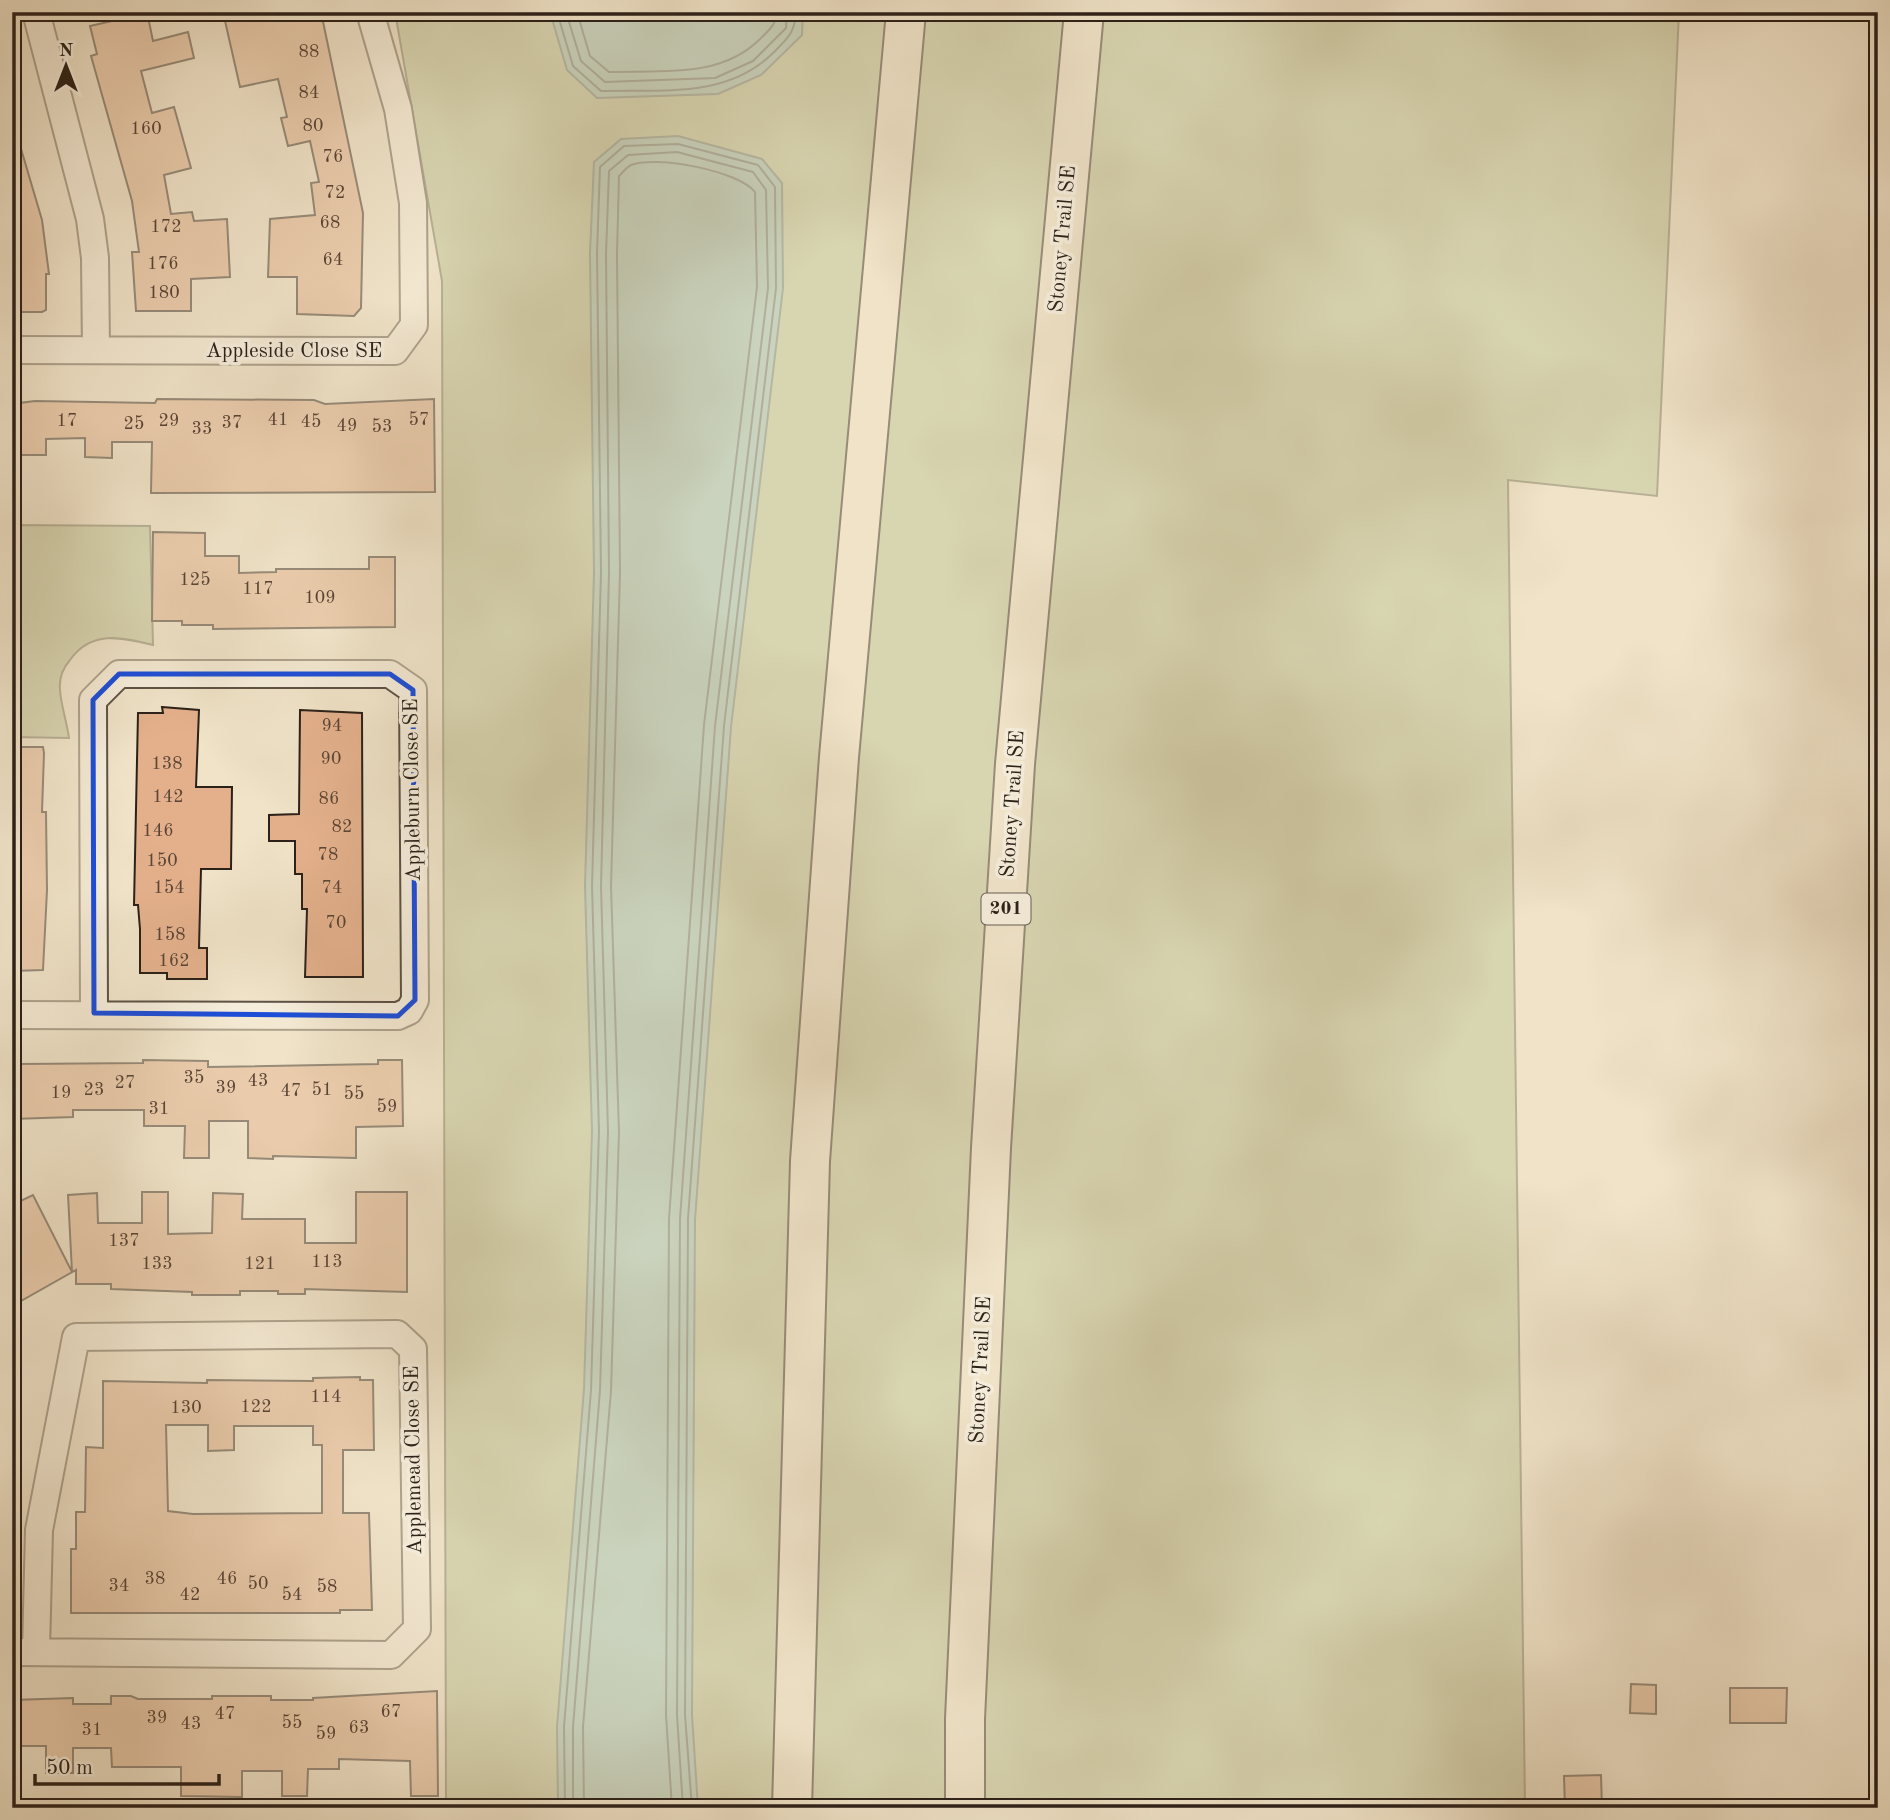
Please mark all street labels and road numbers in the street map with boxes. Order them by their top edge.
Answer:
street label: Stoney Trail SE [1046,165,1080,313]
street label: Appleside Close SE [206,341,382,362]
street label: Appleburn Close SE [401,698,425,882]
street label: Stoney Trail SE [997,730,1029,878]
road number: 201 [982,894,1030,925]
street label: Stoney Trail SE [967,1296,995,1444]
street label: Applemead Close SE [402,1365,426,1555]

